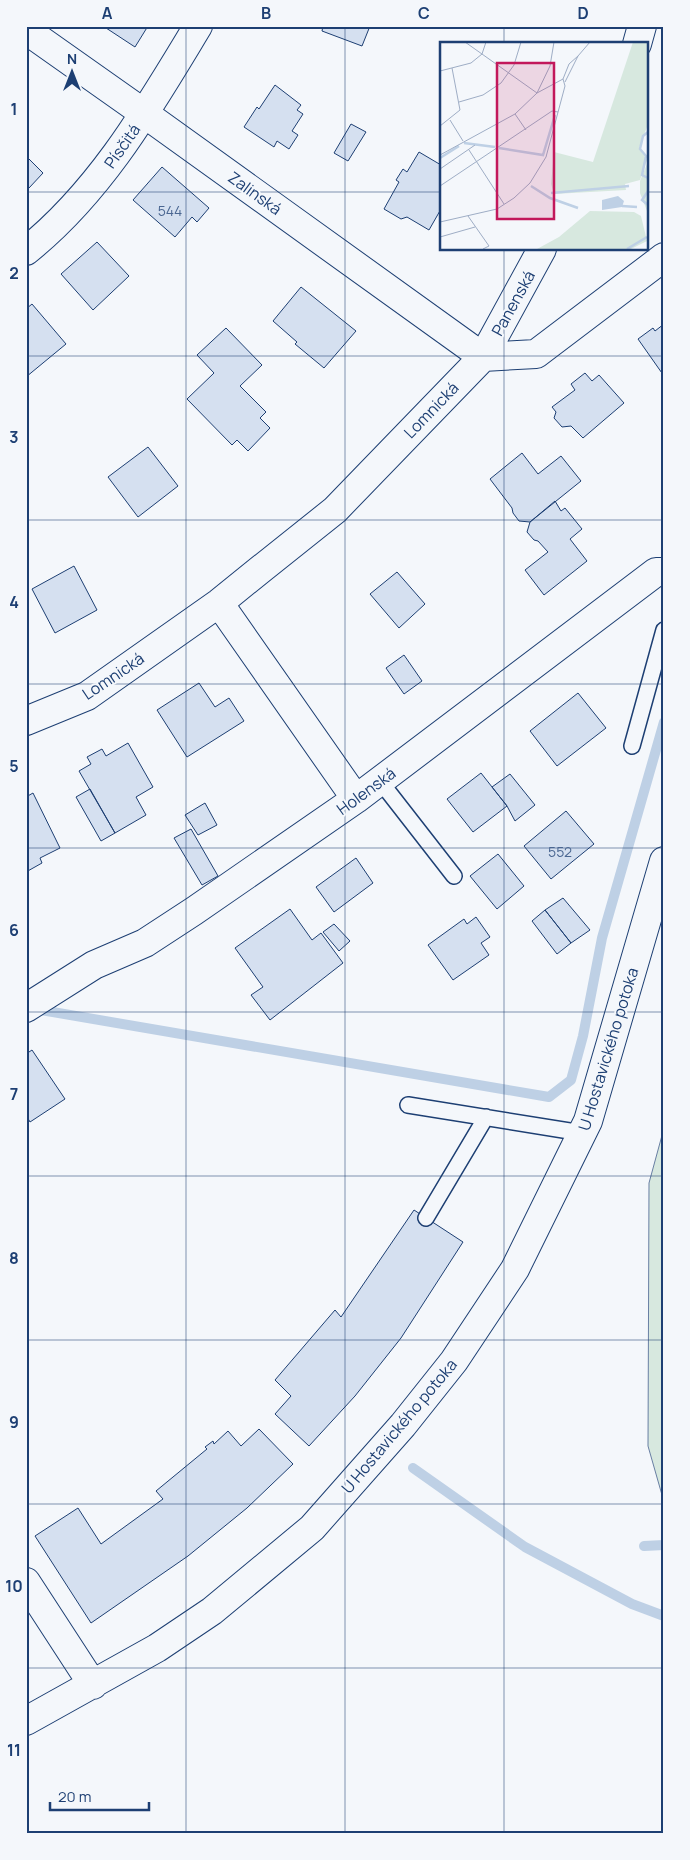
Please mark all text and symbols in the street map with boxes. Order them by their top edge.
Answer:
text: A [102,2,113,24]
text: B [261,2,271,24]
text: C [418,2,430,24]
text: D [577,2,589,24]
inset map [440,42,648,250]
north arrow [48,48,98,98]
text: N [67,49,77,68]
text: 1 [10,98,18,120]
street label: Písčitá [99,119,145,173]
street label: Zalinská [224,166,286,220]
house number: 544 [158,201,182,220]
text: 2 [9,262,19,284]
street label: Panenská [486,266,540,340]
street label: Lomnická [399,377,463,443]
text: 3 [9,426,19,448]
text: 4 [9,591,19,613]
street label: Lomnická [78,647,148,705]
text: 5 [9,755,19,777]
street label: Holenská [332,762,400,820]
house number: 552 [548,842,572,861]
text: 6 [9,919,19,941]
street label: U Hostavického potoka [573,965,643,1133]
text: 7 [10,1083,18,1105]
text: 8 [9,1247,19,1269]
street label: U Hostavického potoka [336,1354,462,1498]
text: 9 [9,1411,19,1433]
text: 10 [5,1575,23,1597]
text: 11 [7,1739,21,1761]
scale bar [50,1780,149,1812]
text: 20 m [58,1786,91,1807]

